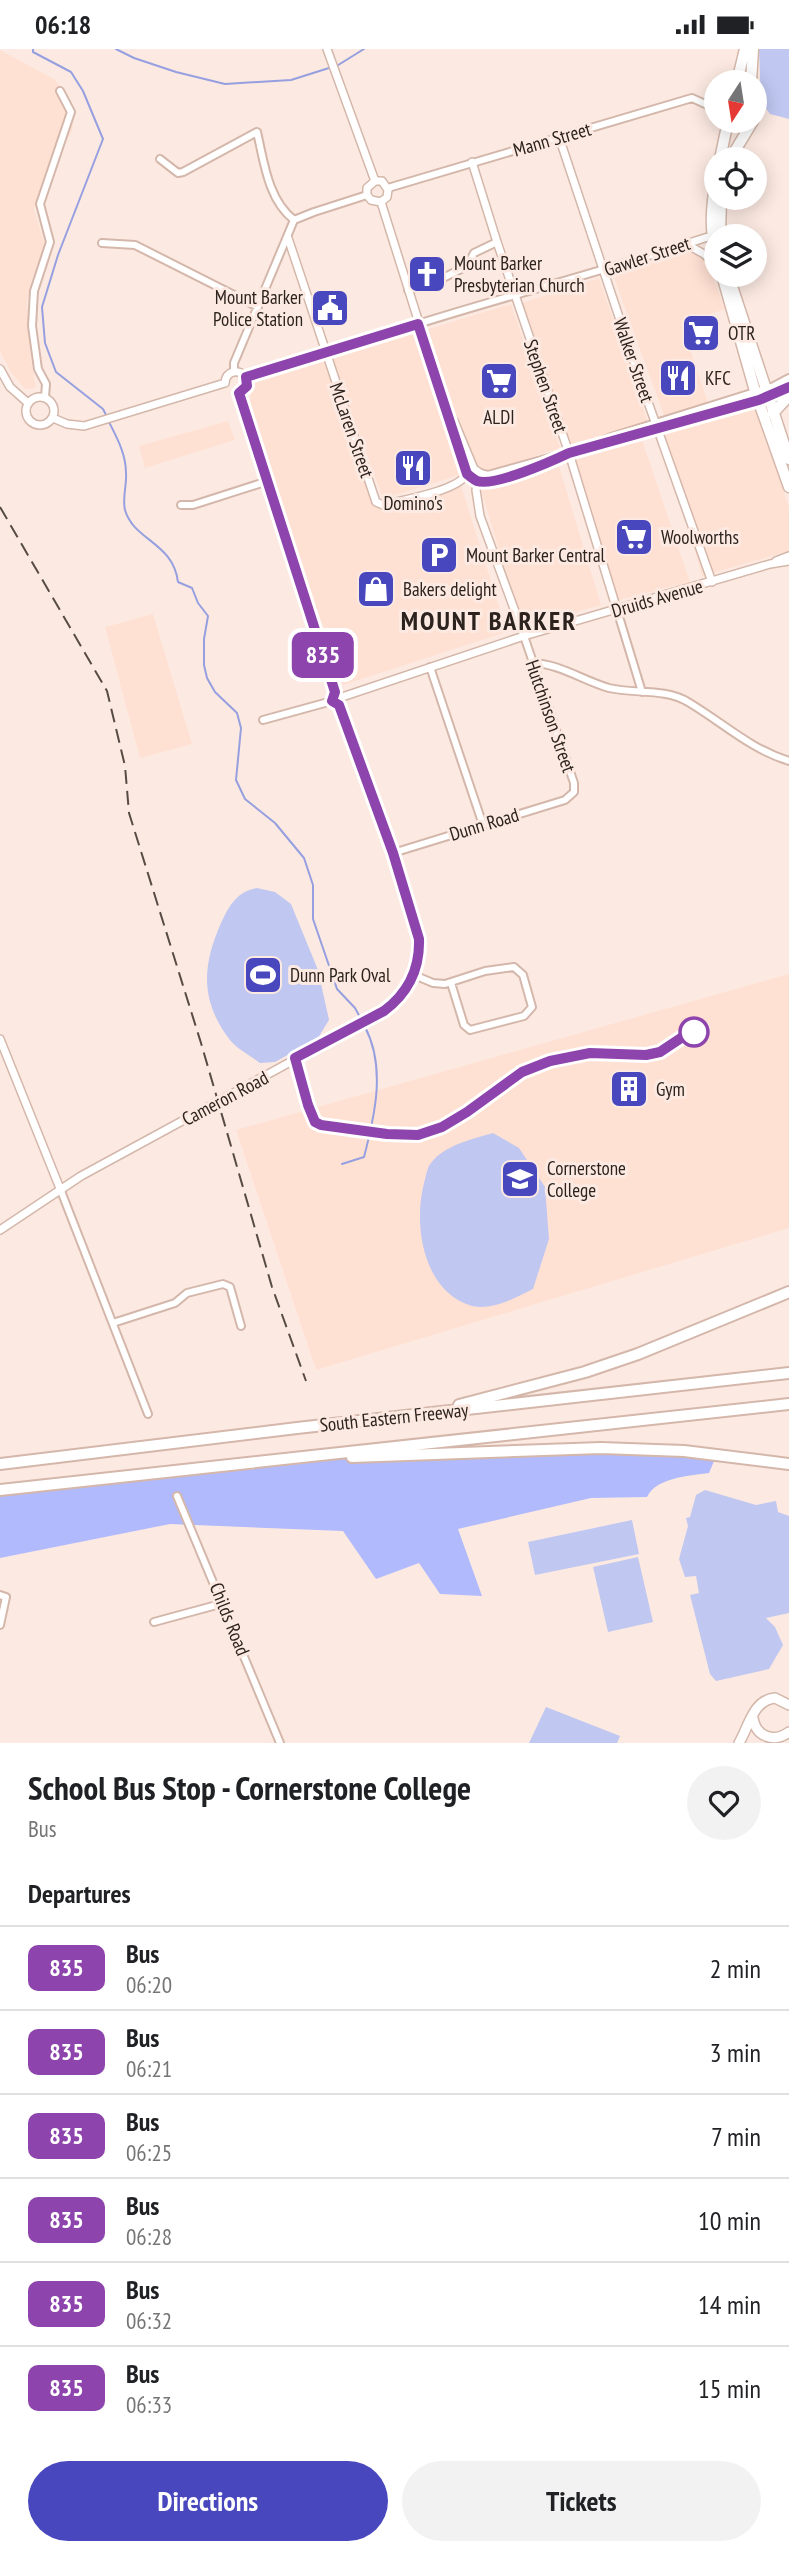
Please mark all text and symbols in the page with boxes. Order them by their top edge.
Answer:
text: 06:18 [35,8,91,41]
north arrow [704,70,766,133]
map controls [704,70,767,287]
street label: Mann Street [510,116,594,162]
button: locate [704,147,767,210]
button: layers [704,224,767,287]
street label: Gawler Street [601,231,694,281]
place label: Mount Barker Presbyterian Church [454,251,585,297]
church icon: Mount Barker Presbyterian Church [406,253,448,295]
place label: Mount Barker Police Station [213,285,304,331]
public building icon: Mount Barker Police Station [309,287,351,329]
supermarket icon: OTR [680,312,722,354]
street label: Walker Street [608,315,660,406]
place label: OTR [728,321,755,345]
street label: Stephen Street [519,336,573,437]
restaurant icon: KFC [657,357,699,399]
supermarket icon: ALDI [478,360,520,402]
place label: KFC [705,366,731,390]
street label: McLaren Street [325,379,380,481]
place label: ALDI [483,405,515,429]
restaurant icon: Domino's [392,447,434,489]
place label: Domino's [383,491,443,515]
supermarket icon: Woolworths [613,516,655,558]
place label: Woolworths [661,525,739,549]
parking icon: Mount Barker Central [418,534,460,576]
place label: Mount Barker Central [466,543,606,567]
shop icon: Bakers delight [355,568,397,610]
street label: Druids Avenue [609,574,706,622]
place label: Bakers delight [403,577,497,601]
district label: MOUNT BARKER [401,604,577,637]
line badge: 835 [283,632,363,678]
text: 835 [306,639,340,670]
street label: Hutchinson Street [521,657,582,776]
street label: Dunn Road [446,802,522,846]
sports icon: Dunn Park Oval [242,954,284,996]
place label: Dunn Park Oval [290,963,391,987]
unlabelled marker [679,1017,709,1047]
street label: Cameron Road [178,1065,272,1131]
building icon: Gym [608,1068,650,1110]
place label: Gym [656,1077,685,1101]
place label: Cornerstone College [547,1156,626,1202]
school or university icon: Cornerstone College [499,1158,541,1200]
street label: South Eastern Freeway [319,1397,470,1437]
street label: Childs Road [205,1579,255,1659]
text: School Bus Stop - Cornerstone College [28,1766,471,1809]
button: heart [687,1766,761,1840]
text: Bus [28,1814,57,1843]
text: Departures [28,1877,131,1910]
text: Bus [126,1937,159,1970]
text: 835 [49,1952,84,1983]
text: 2 min [710,1952,761,1985]
text: 06:20 [126,1970,172,1999]
text: Bus [126,2021,159,2054]
text: 835 [49,2036,84,2067]
text: 3 min [710,2036,761,2069]
text: 06:21 [126,2054,172,2083]
text: Bus [126,2105,159,2138]
text: 835 [49,2120,84,2151]
text: 7 min [711,2120,761,2153]
text: 06:25 [126,2138,172,2167]
text: Bus [126,2189,159,2222]
text: 835 [49,2204,84,2235]
text: 10 min [698,2204,761,2237]
text: 06:28 [126,2222,172,2251]
text: Bus [126,2273,159,2306]
text: 835 [49,2288,84,2319]
text: 14 min [698,2288,761,2321]
text: 06:32 [126,2306,172,2335]
text: Bus [126,2357,159,2390]
text: 835 [49,2372,84,2403]
text: 15 min [698,2372,761,2405]
text: 06:33 [126,2390,172,2419]
button: Directions [28,2461,388,2541]
button: Tickets [402,2461,761,2541]

